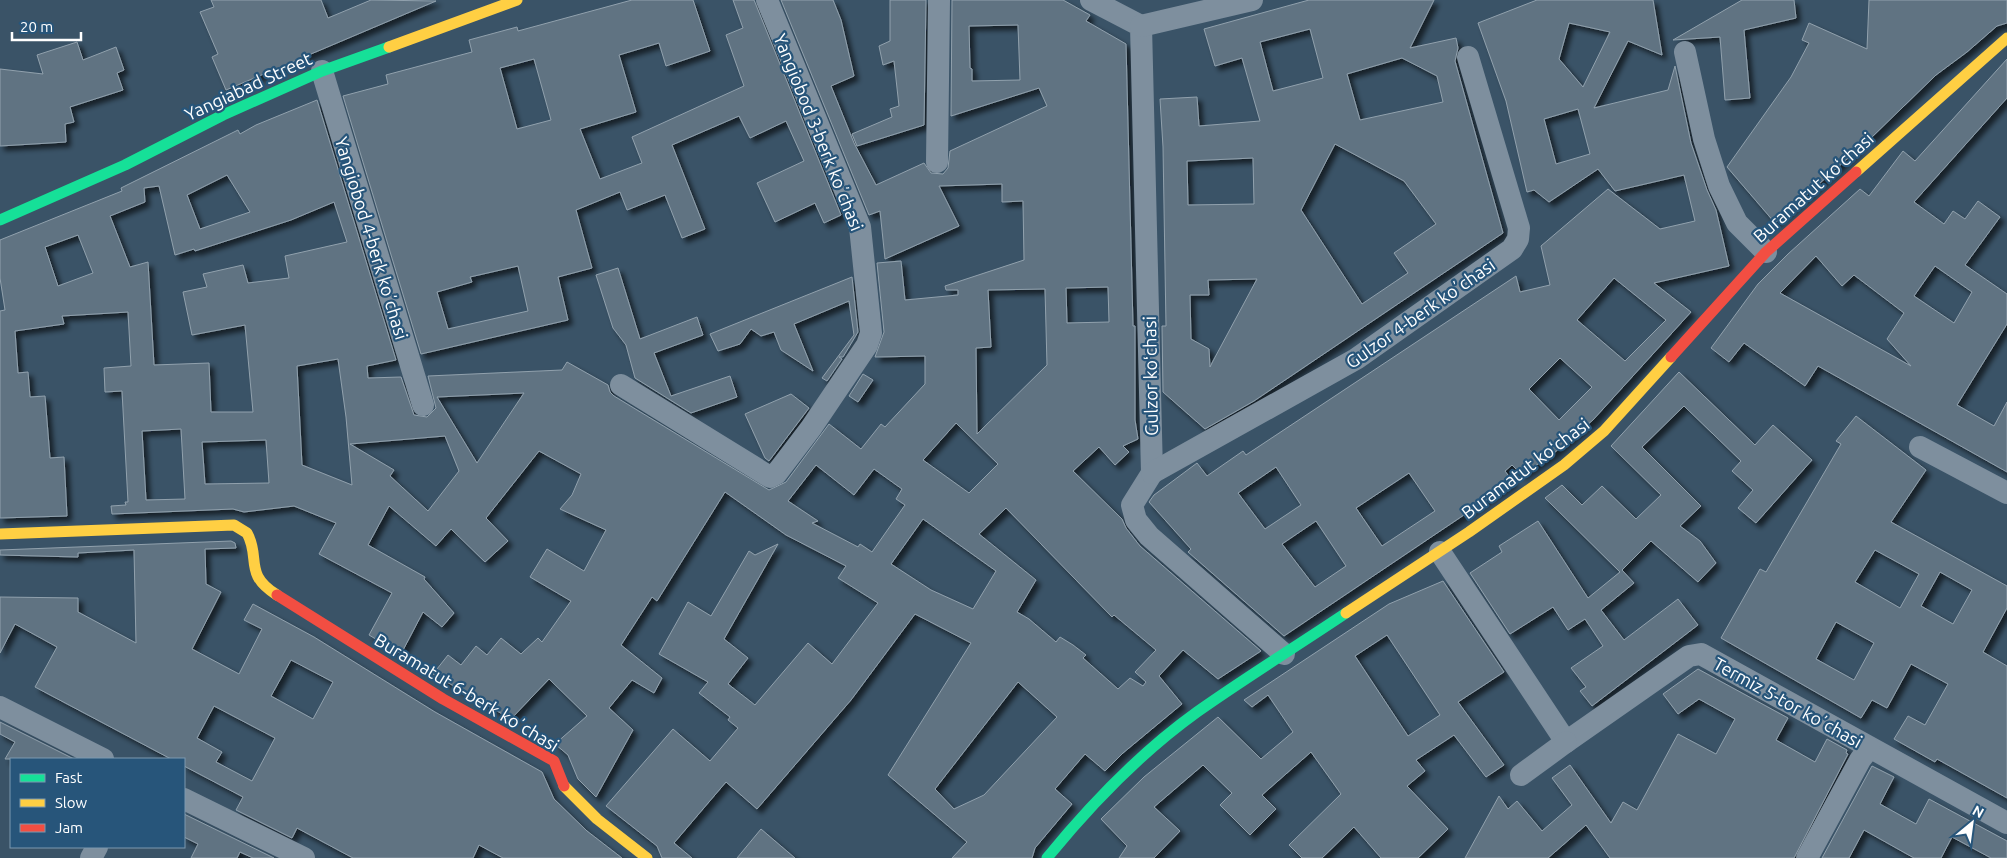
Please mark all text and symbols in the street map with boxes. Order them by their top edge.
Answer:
scale bar [12,10,81,42]
text: 20 m [20,18,53,35]
street label: Yangiobod 3-berk koʼchasi [770,31,868,233]
street label: Yangiabad Street [181,48,315,124]
street label: Buramatut koʻchasi [1749,128,1877,246]
street label: Yangiobod 4-berk koʼchasi [332,134,412,342]
street label: Gulzor 4-berk koʼchasi [1342,254,1498,372]
street label: Gulzor koʻchasi [1139,316,1161,436]
street label: Buramatut koʻchasi [1457,414,1593,522]
street label: Buramatut 6-berk koʼchasi [371,629,563,755]
street label: Termiz 5-tor koʼchasi [1710,653,1866,751]
legend [10,758,185,848]
text: Fast [55,769,83,786]
text: Slow [55,794,88,811]
north arrow [1947,798,1997,848]
text: N [1970,802,1987,821]
text: Jam [55,819,83,836]

